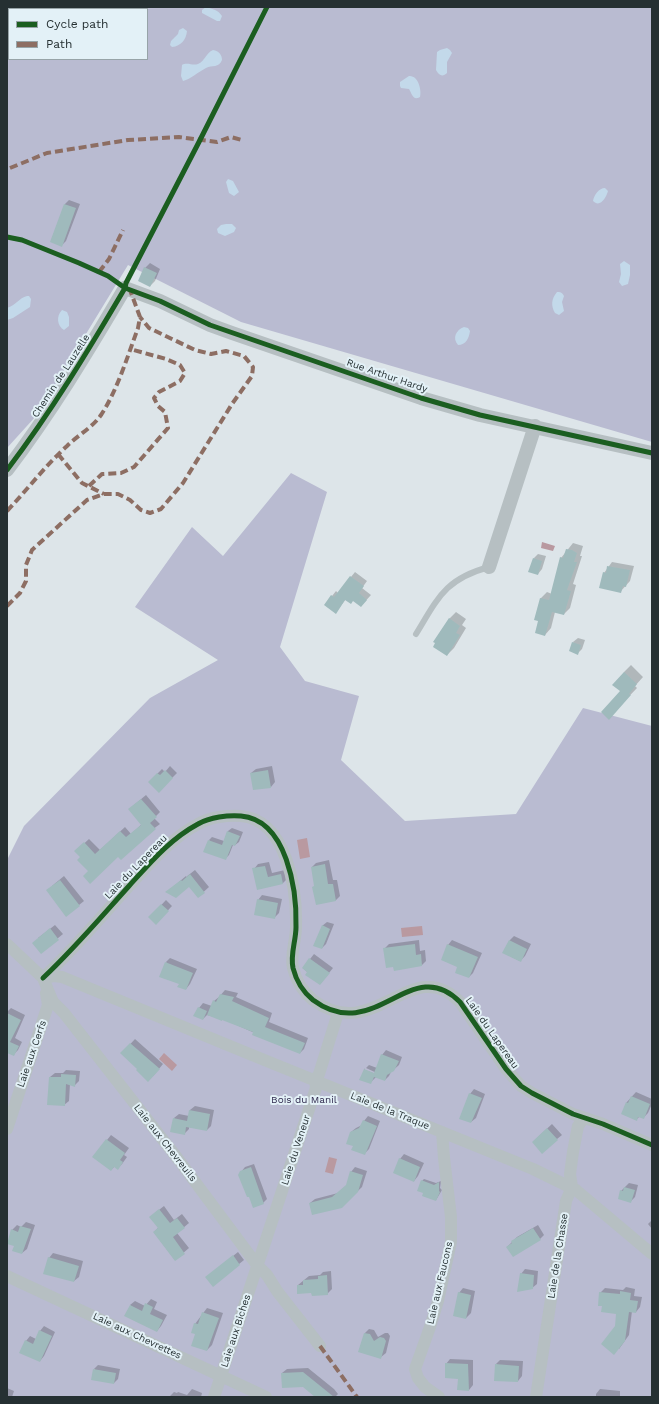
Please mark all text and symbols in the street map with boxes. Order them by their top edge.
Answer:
legend [8,8,148,60]
text: Cycle path [46,17,108,31]
text: Path [46,37,72,51]
street label: Chemin de Lauzelle [30,332,92,420]
street label: Rue Arthur Hardy [345,357,429,395]
street label: Laie du Lapereau [102,832,170,902]
street label: Laie du Lapereau [463,995,521,1071]
street label: Laie aux Cerfs [15,1019,49,1089]
street label: Laie de la Traque [349,1090,431,1132]
park label: Bois du Manil [271,1094,337,1106]
street label: Laie aux Chevreuils [131,1102,199,1184]
street label: Laie du Veneur [279,1113,313,1187]
street label: Laie de la Chasse [545,1213,571,1299]
street label: Laie aux Faucons [425,1240,455,1326]
street label: Laie aux Biches [219,1293,253,1369]
street label: Laie aux Chevrettes [91,1310,183,1362]

